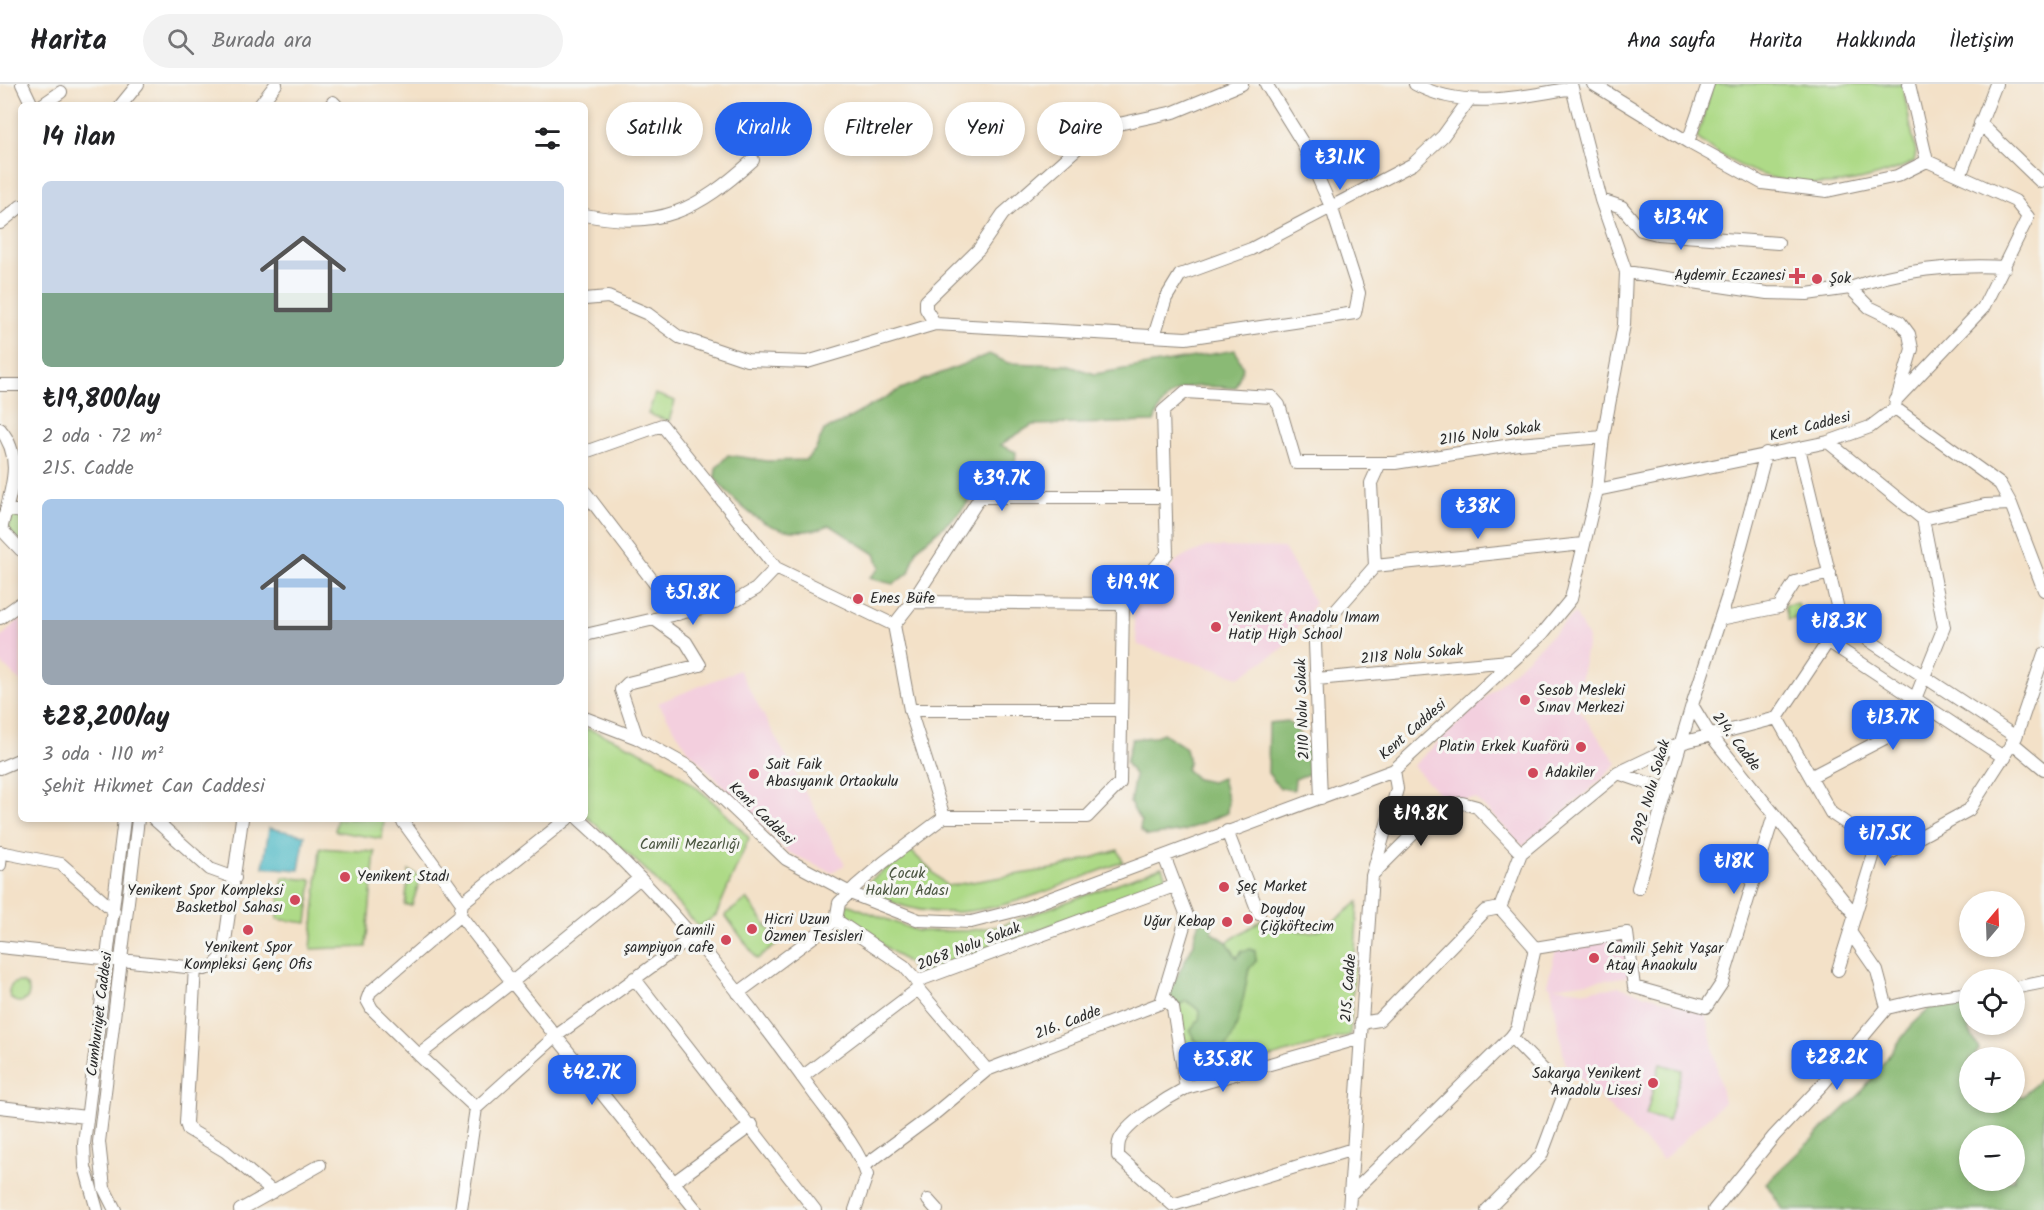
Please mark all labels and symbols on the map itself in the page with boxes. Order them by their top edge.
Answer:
pin: ₺31.1K [1291,140,1389,191]
pin: ₺13.4K [1632,200,1730,251]
place label: Aydemir Eczanesi [1674,264,1786,288]
place label: Şok [1829,267,1852,291]
marker: Aydemir Eczanesi [1790,269,1804,283]
marker: Şok [1810,272,1824,286]
street label: Kent Caddesi [1767,405,1855,449]
street label: 2116 Nolu Sokak [1438,415,1543,453]
pin: ₺39.7K [953,461,1051,512]
pin: ₺38K [1442,489,1514,540]
pin: ₺19.9K [1084,565,1182,616]
pin: ₺51.8K [644,575,742,626]
place label: Enes Büfe [870,587,935,611]
marker: Enes Büfe [851,592,865,606]
pin: ₺18.3K [1790,604,1888,655]
place label: Yenikent Anadolu Imam Hatip High School [1228,606,1380,647]
marker: Yenikent Anadolu Imam Hatip High School [1209,620,1223,634]
street label: 2118 Nolu Sokak [1360,638,1465,671]
street label: 2110 Nolu Sokak [1289,657,1317,760]
place label: Sesob Mesleki Sınav Merkezi [1537,679,1626,720]
street label: Kent Caddesi [1374,693,1453,766]
marker: Sesob Mesleki Sınav Merkezi [1518,693,1532,707]
pin: ₺13.7K [1844,700,1942,751]
street label: 214. Cadde [1706,707,1766,777]
place label: Platin Erkek Kuaförü [1438,735,1569,759]
street label: 2092 Nolu Sokak [1625,736,1678,847]
marker: Platin Erkek Kuaförü [1574,740,1588,754]
place label: Sait Faik Abasıyanık Ortaokulu [766,753,898,794]
place label: Adakiler [1545,761,1596,785]
marker: Adakiler [1526,766,1540,780]
marker: Sait Faik Abasıyanık Ortaokulu [747,767,761,781]
street label: Kent Caddesi [723,776,800,852]
pin: ₺19.8K [1372,796,1470,847]
pin: ₺17.5K [1836,816,1934,867]
park label: Camili Mezarlığı [640,833,740,857]
pin: ₺18K [1698,844,1770,895]
park label: Çocuk Hakları Adası [865,862,949,903]
place label: Yenikent Stadı [357,865,450,889]
marker: Yenikent Stadı [338,870,352,884]
place label: Şeç Market [1236,875,1307,899]
place label: Yenikent Spor Kompleksi Basketbol Sahası [127,879,284,920]
marker: Şeç Market [1217,880,1231,894]
north arrow [1959,891,2025,957]
marker: Yenikent Spor Kompleksi Basketbol Sahası [288,893,302,907]
place label: Doydoy Çiğköftecim [1260,898,1334,939]
place label: Hicri Uzun Özmen Tesisleri [764,908,864,949]
place label: Uğur Kebap [1143,910,1215,934]
marker: Doydoy Çiğköftecim [1241,912,1255,926]
marker: Uğur Kebap [1220,915,1234,929]
street label: 2068 Nolu Sokak [914,916,1025,978]
place label: Camili şampiyon cafe [624,919,715,960]
marker: Hicri Uzun Özmen Tesisleri [745,922,759,936]
marker: Yenikent Spor Kompleksi Genç Ofis [241,923,255,937]
marker: Camili şampiyon cafe [719,933,733,947]
place label: Yenikent Spor Kompleksi Genç Ofis [184,936,313,977]
place label: Camili Şehit Yaşar Atay Anaokulu [1606,937,1724,978]
street label: Cumhuriyet Caddesi [80,949,120,1078]
marker: Camili Şehit Yaşar Atay Anaokulu [1587,951,1601,965]
street label: 215. Cadde [1335,953,1363,1023]
street label: 216. Cadde [1031,999,1105,1047]
pin: ₺28.2K [1788,1040,1886,1091]
pin: ₺35.8K [1174,1042,1272,1093]
pin: ₺42.7K [543,1055,641,1106]
place label: Sakarya Yenikent Anadolu Lisesi [1532,1062,1642,1103]
marker: Sakarya Yenikent Anadolu Lisesi [1646,1076,1660,1090]

